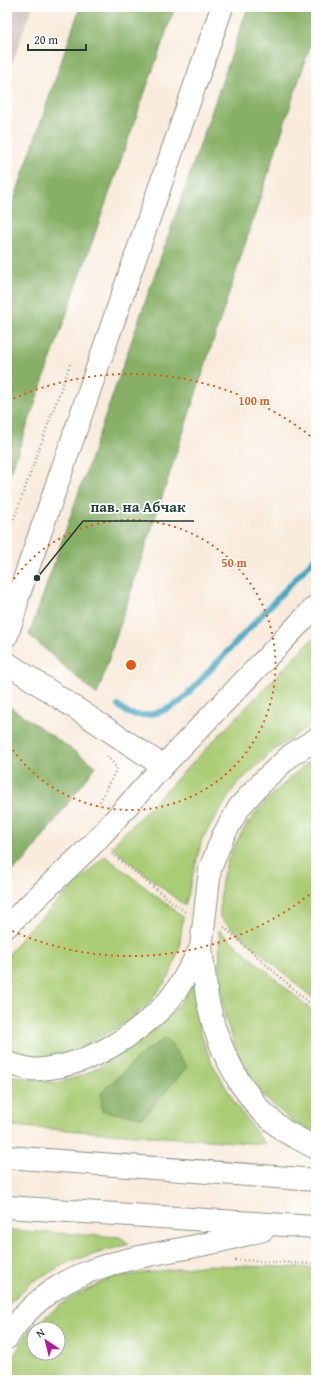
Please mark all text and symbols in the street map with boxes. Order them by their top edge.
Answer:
scale bar [28,26,86,52]
text: 20 m [34,31,58,48]
text: 100 m [238,392,271,409]
callout: пав. на Абчак [83,494,194,521]
text: пав. на Абчак [90,496,186,517]
text: 50 m [221,554,247,571]
centre of rings [124,658,138,672]
north arrow [26,1321,66,1361]
text: N [33,1324,48,1341]

